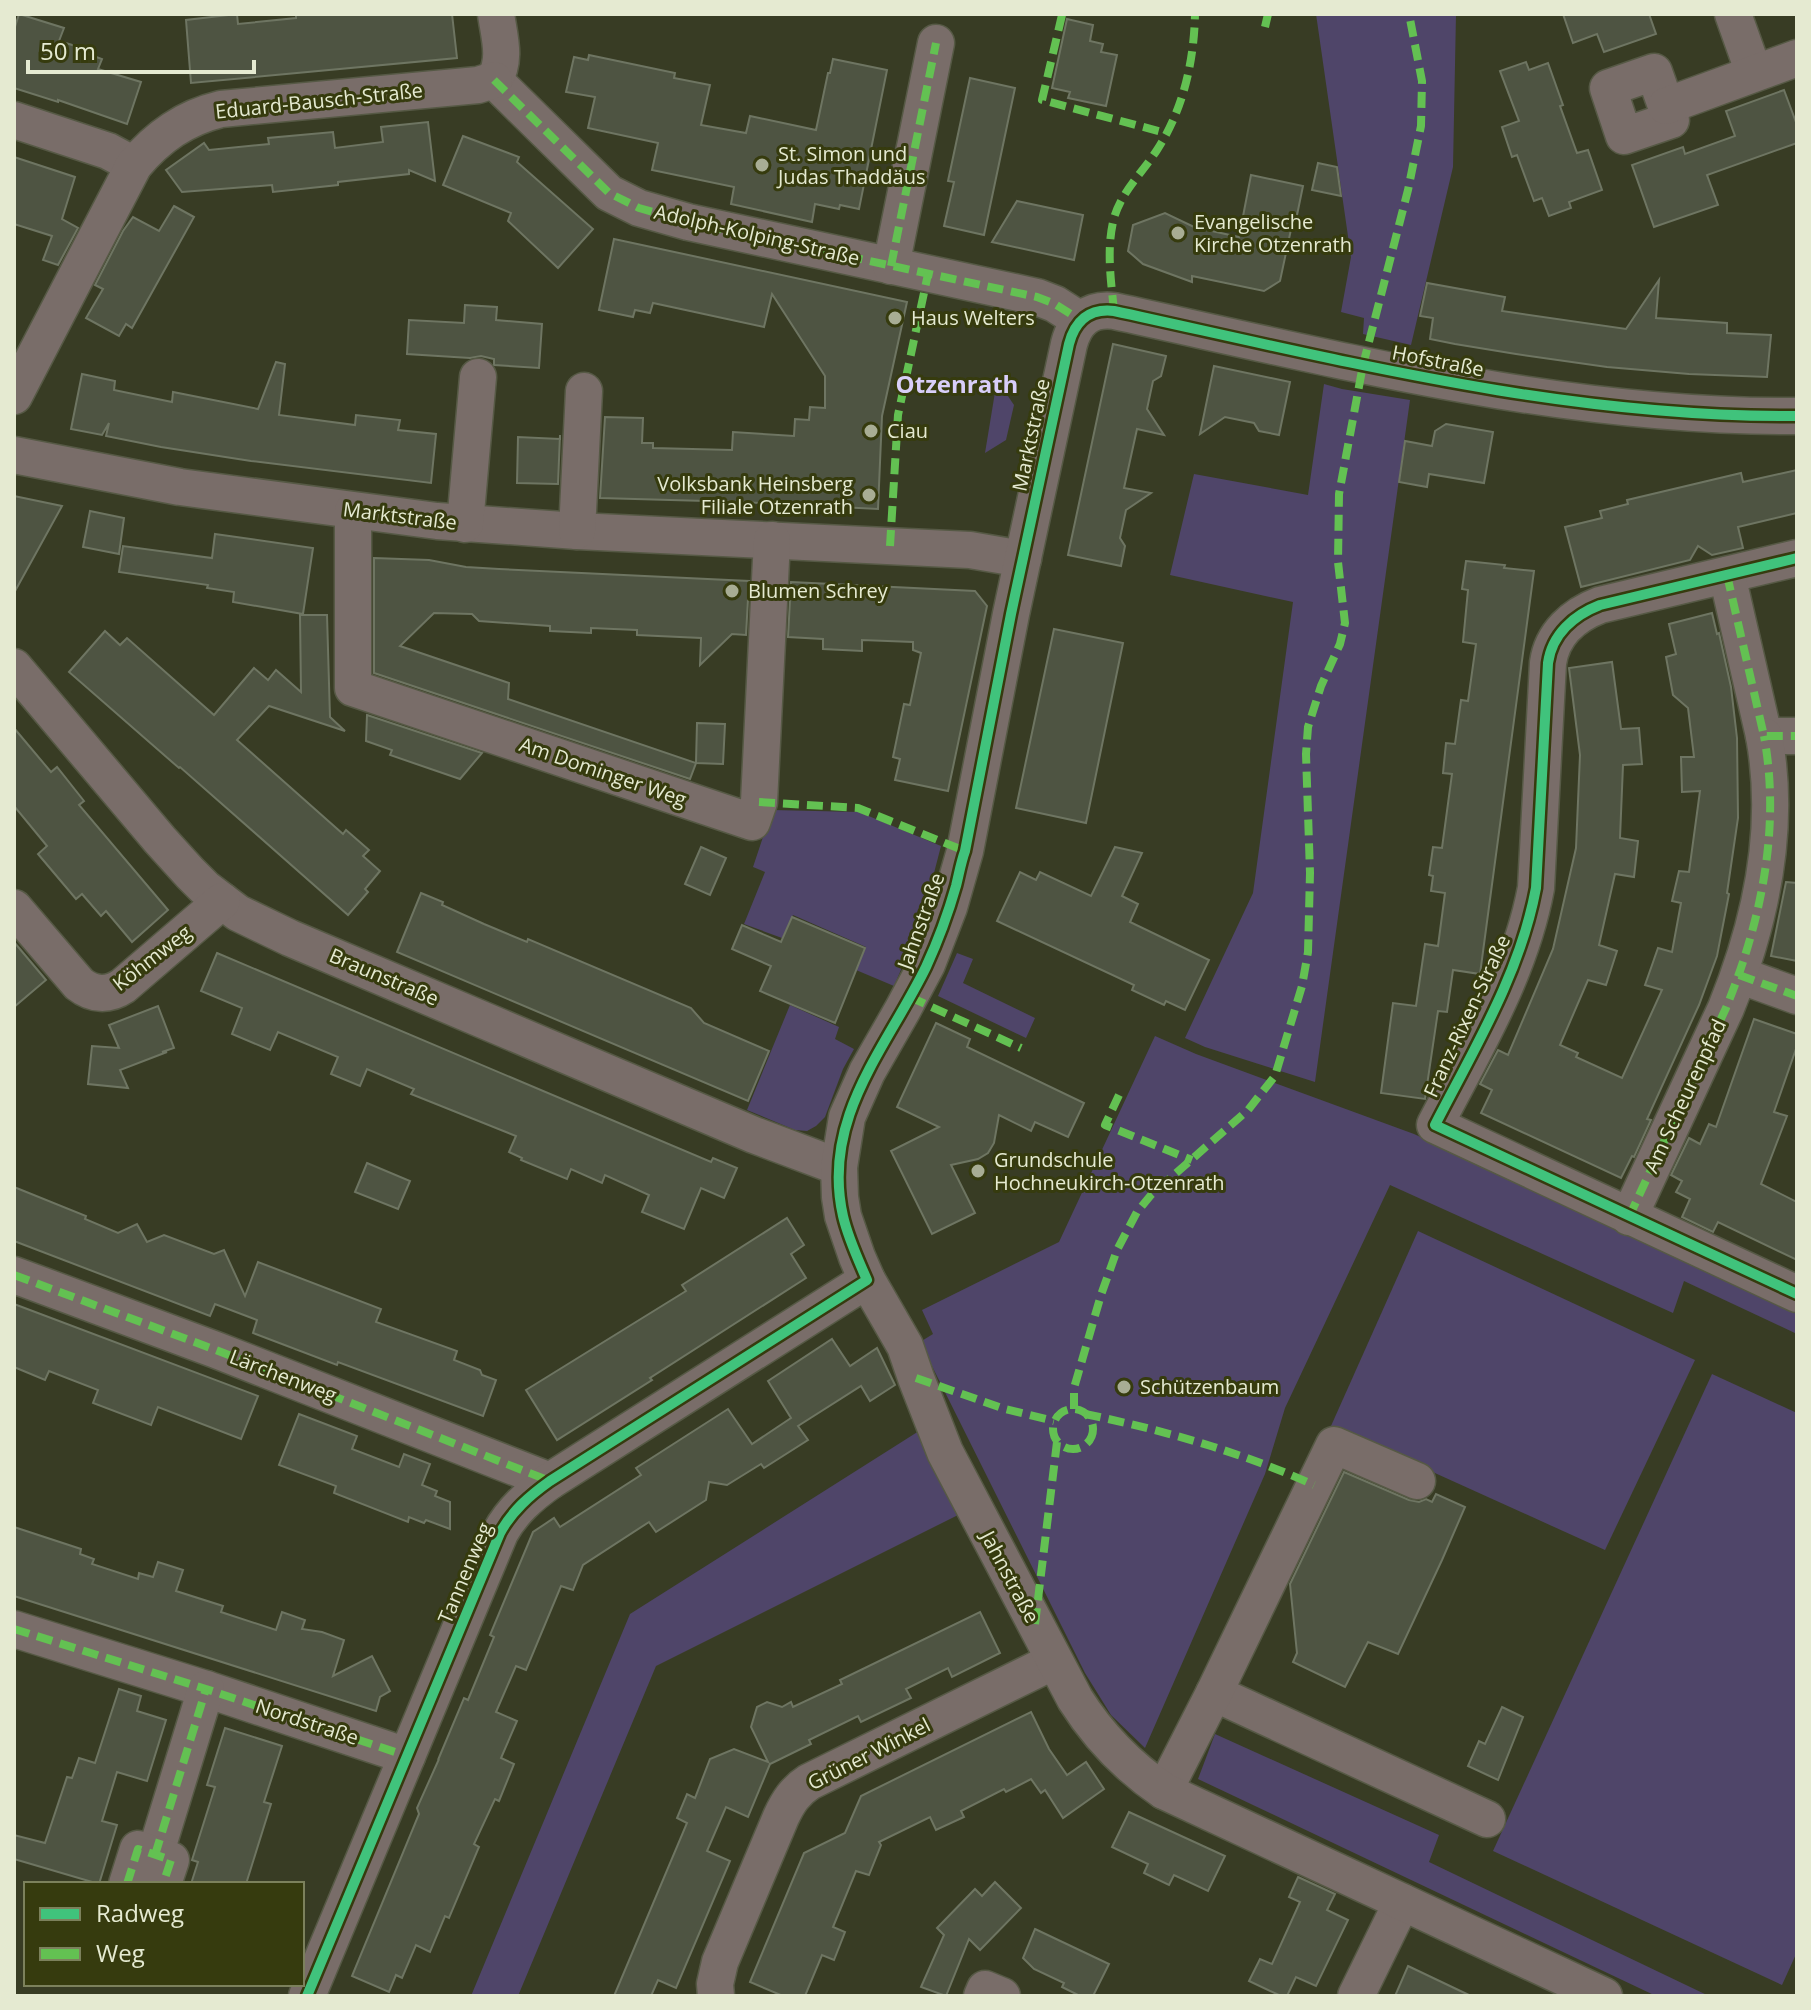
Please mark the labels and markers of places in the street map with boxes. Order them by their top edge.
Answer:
place label: St. Simon und Judas Thaddäus [776,140,926,190]
marker: St. Simon und Judas Thaddäus [753,156,771,174]
place label: Evangelische Kirche Otzenrath [1194,208,1352,258]
marker: Evangelische Kirche Otzenrath [1169,224,1187,242]
place label: Haus Welters [911,304,1035,331]
marker: Haus Welters [886,309,904,327]
place label: Ciau [887,417,928,444]
marker: Ciau [862,422,880,440]
place label: Volksbank Heinsberg Filiale Otzenrath [657,470,853,520]
marker: Volksbank Heinsberg Filiale Otzenrath [860,486,878,504]
place label: Blumen Schrey [748,577,889,604]
marker: Blumen Schrey [723,582,741,600]
place label: Grundschule Hochneukirch-Otzenrath [994,1146,1225,1196]
marker: Grundschule Hochneukirch-Otzenrath [969,1162,987,1180]
place label: Schützenbaum [1140,1373,1279,1400]
marker: Schützenbaum [1115,1378,1133,1396]

